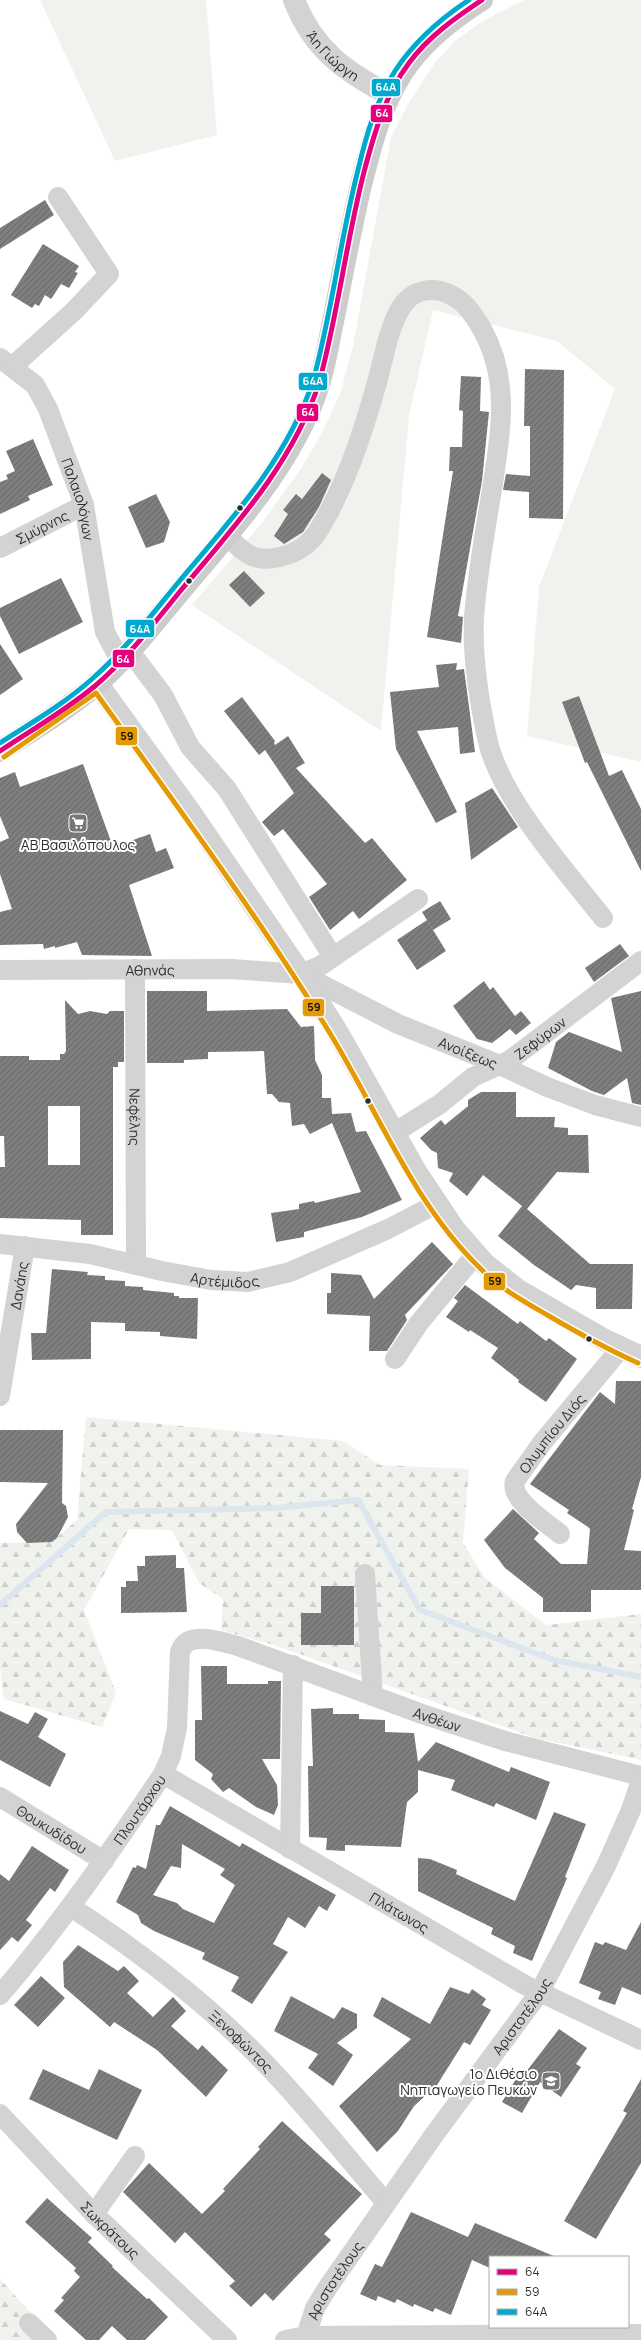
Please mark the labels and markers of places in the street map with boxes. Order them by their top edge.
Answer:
unlabelled marker [235,503,245,513]
unlabelled marker [184,576,194,586]
supermarket icon: ΑΒ Βασιλόπουλος [67,812,89,834]
place label: ΑΒ Βασιλόπουλος [21,835,135,854]
unlabelled marker [363,1096,373,1106]
unlabelled marker [584,1334,594,1344]
place label: 1ο Διθέσιο Νηπιαγωγείο Πευκών [400,2064,537,2099]
school or university icon: 1ο Διθέσιο Νηπιαγωγείο Πευκών [540,2070,562,2092]

